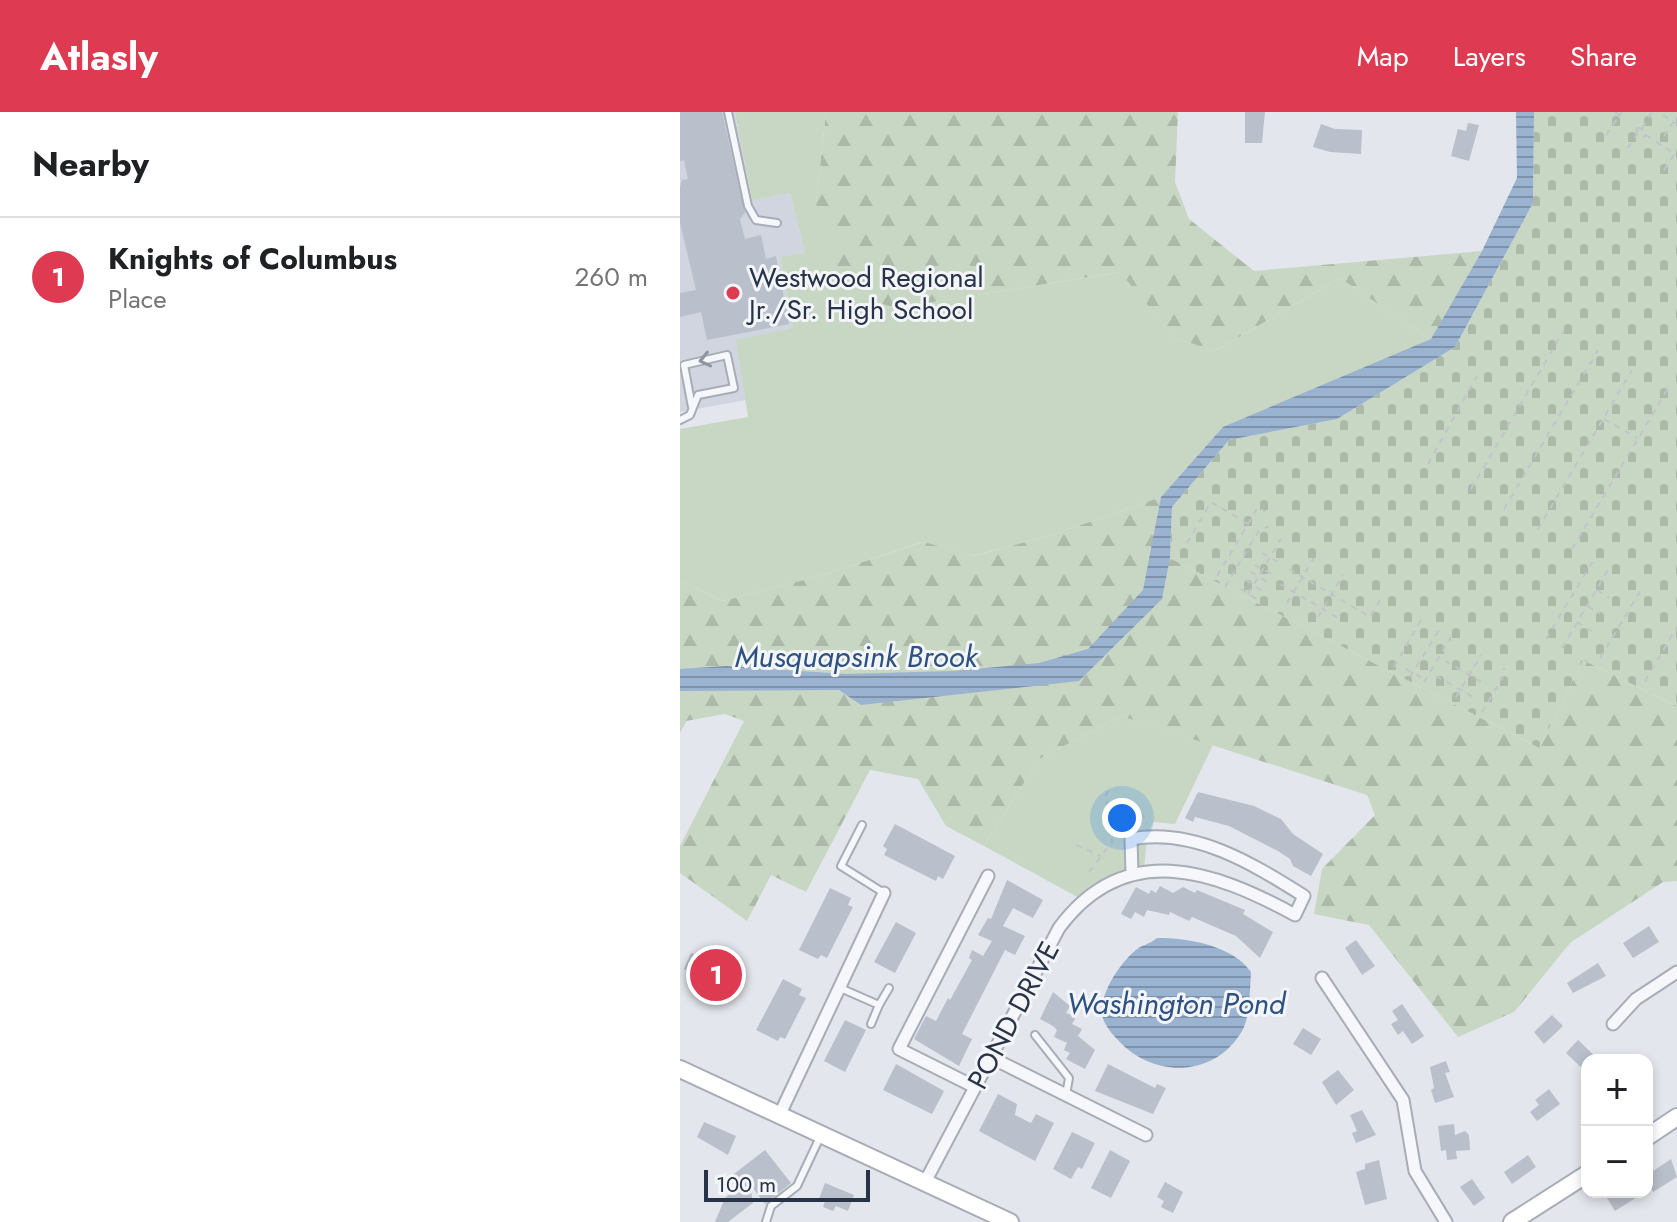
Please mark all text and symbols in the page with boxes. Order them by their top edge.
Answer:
text: Atlasly [40,29,158,84]
text: Map [1357,36,1409,77]
text: Layers [1453,36,1526,77]
text: Share [1570,36,1637,77]
text: Nearby [32,140,149,189]
text: Knights of Columbus [108,237,397,280]
place label: Westwood Regional Jr./Sr. High School [745,257,984,330]
text: 1 [51,258,65,296]
text: 260 m [575,258,648,296]
text: Place [108,280,167,318]
marker: Westwood Regional Jr./Sr. High School [724,284,742,302]
one-way arrow [699,351,713,368]
water label: Musquapsink Brook [735,635,978,678]
your location [1102,798,1142,838]
street label: POND DRIVE [957,934,1070,1096]
pin: 1 [690,945,742,1005]
water label: Washington Pond [1067,982,1287,1025]
map controls [1581,1054,1653,1198]
button: + [1581,1054,1653,1126]
button: − [1581,1126,1653,1198]
scale bar [704,1166,870,1202]
text: 100 m [716,1168,776,1200]

